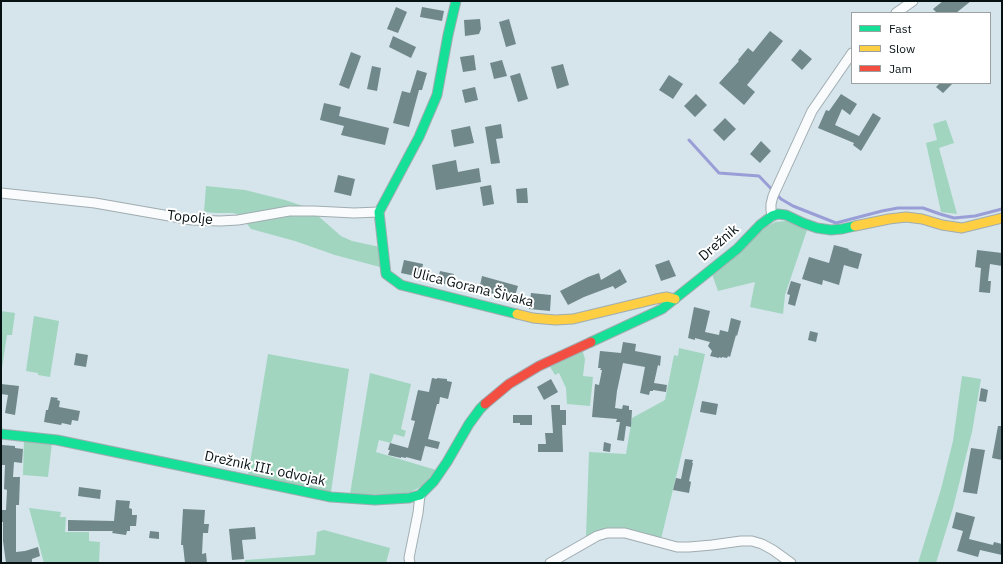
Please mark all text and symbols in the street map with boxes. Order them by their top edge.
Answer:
legend [851,12,991,84]
text: Fast [889,21,912,36]
text: Slow [889,41,915,56]
text: Jam [889,61,912,76]
street label: Topolje [166,207,214,229]
street label: Drežnik [696,221,742,265]
street label: Ulica Gorana Šivaka [411,265,535,311]
street label: Drežnik III. odvojak [203,448,327,490]

